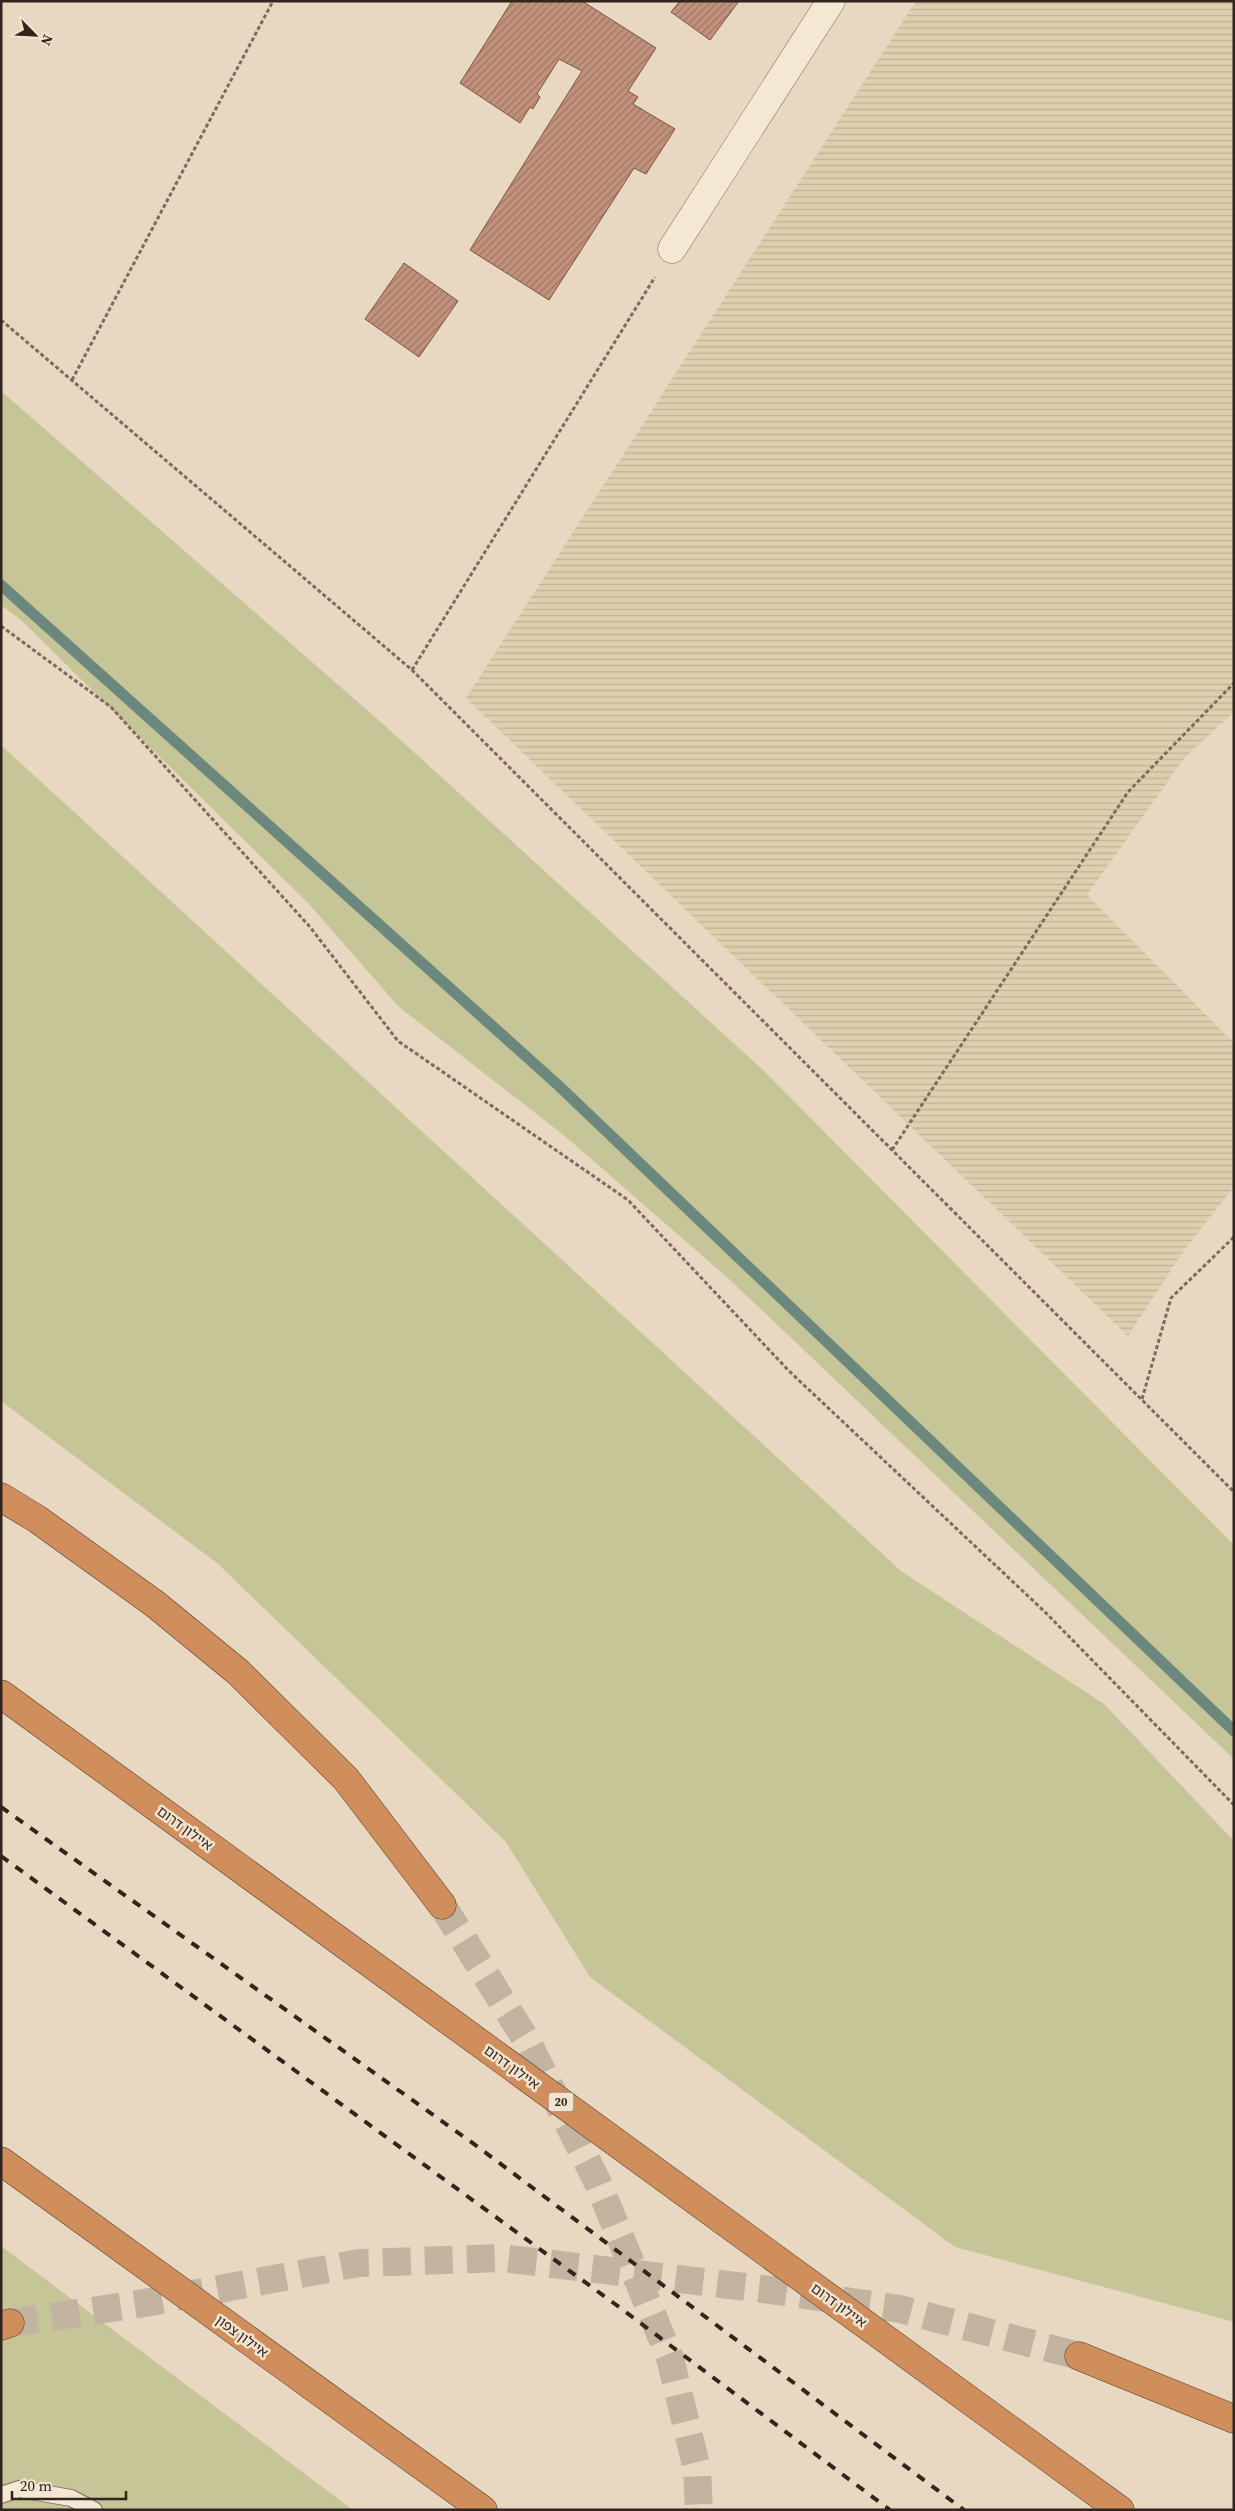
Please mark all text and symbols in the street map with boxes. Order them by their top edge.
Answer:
north arrow [10,10,60,60]
text: N [36,32,58,49]
street label: איילון דרום [153,1801,217,1855]
street label: איילון דרום [480,2040,544,2094]
road number: 20 [548,2092,574,2112]
street label: איילון דרום [807,2278,871,2332]
street label: איילון צפון [211,2310,273,2362]
scale bar [12,2468,126,2500]
text: 20 m [20,2475,52,2496]

